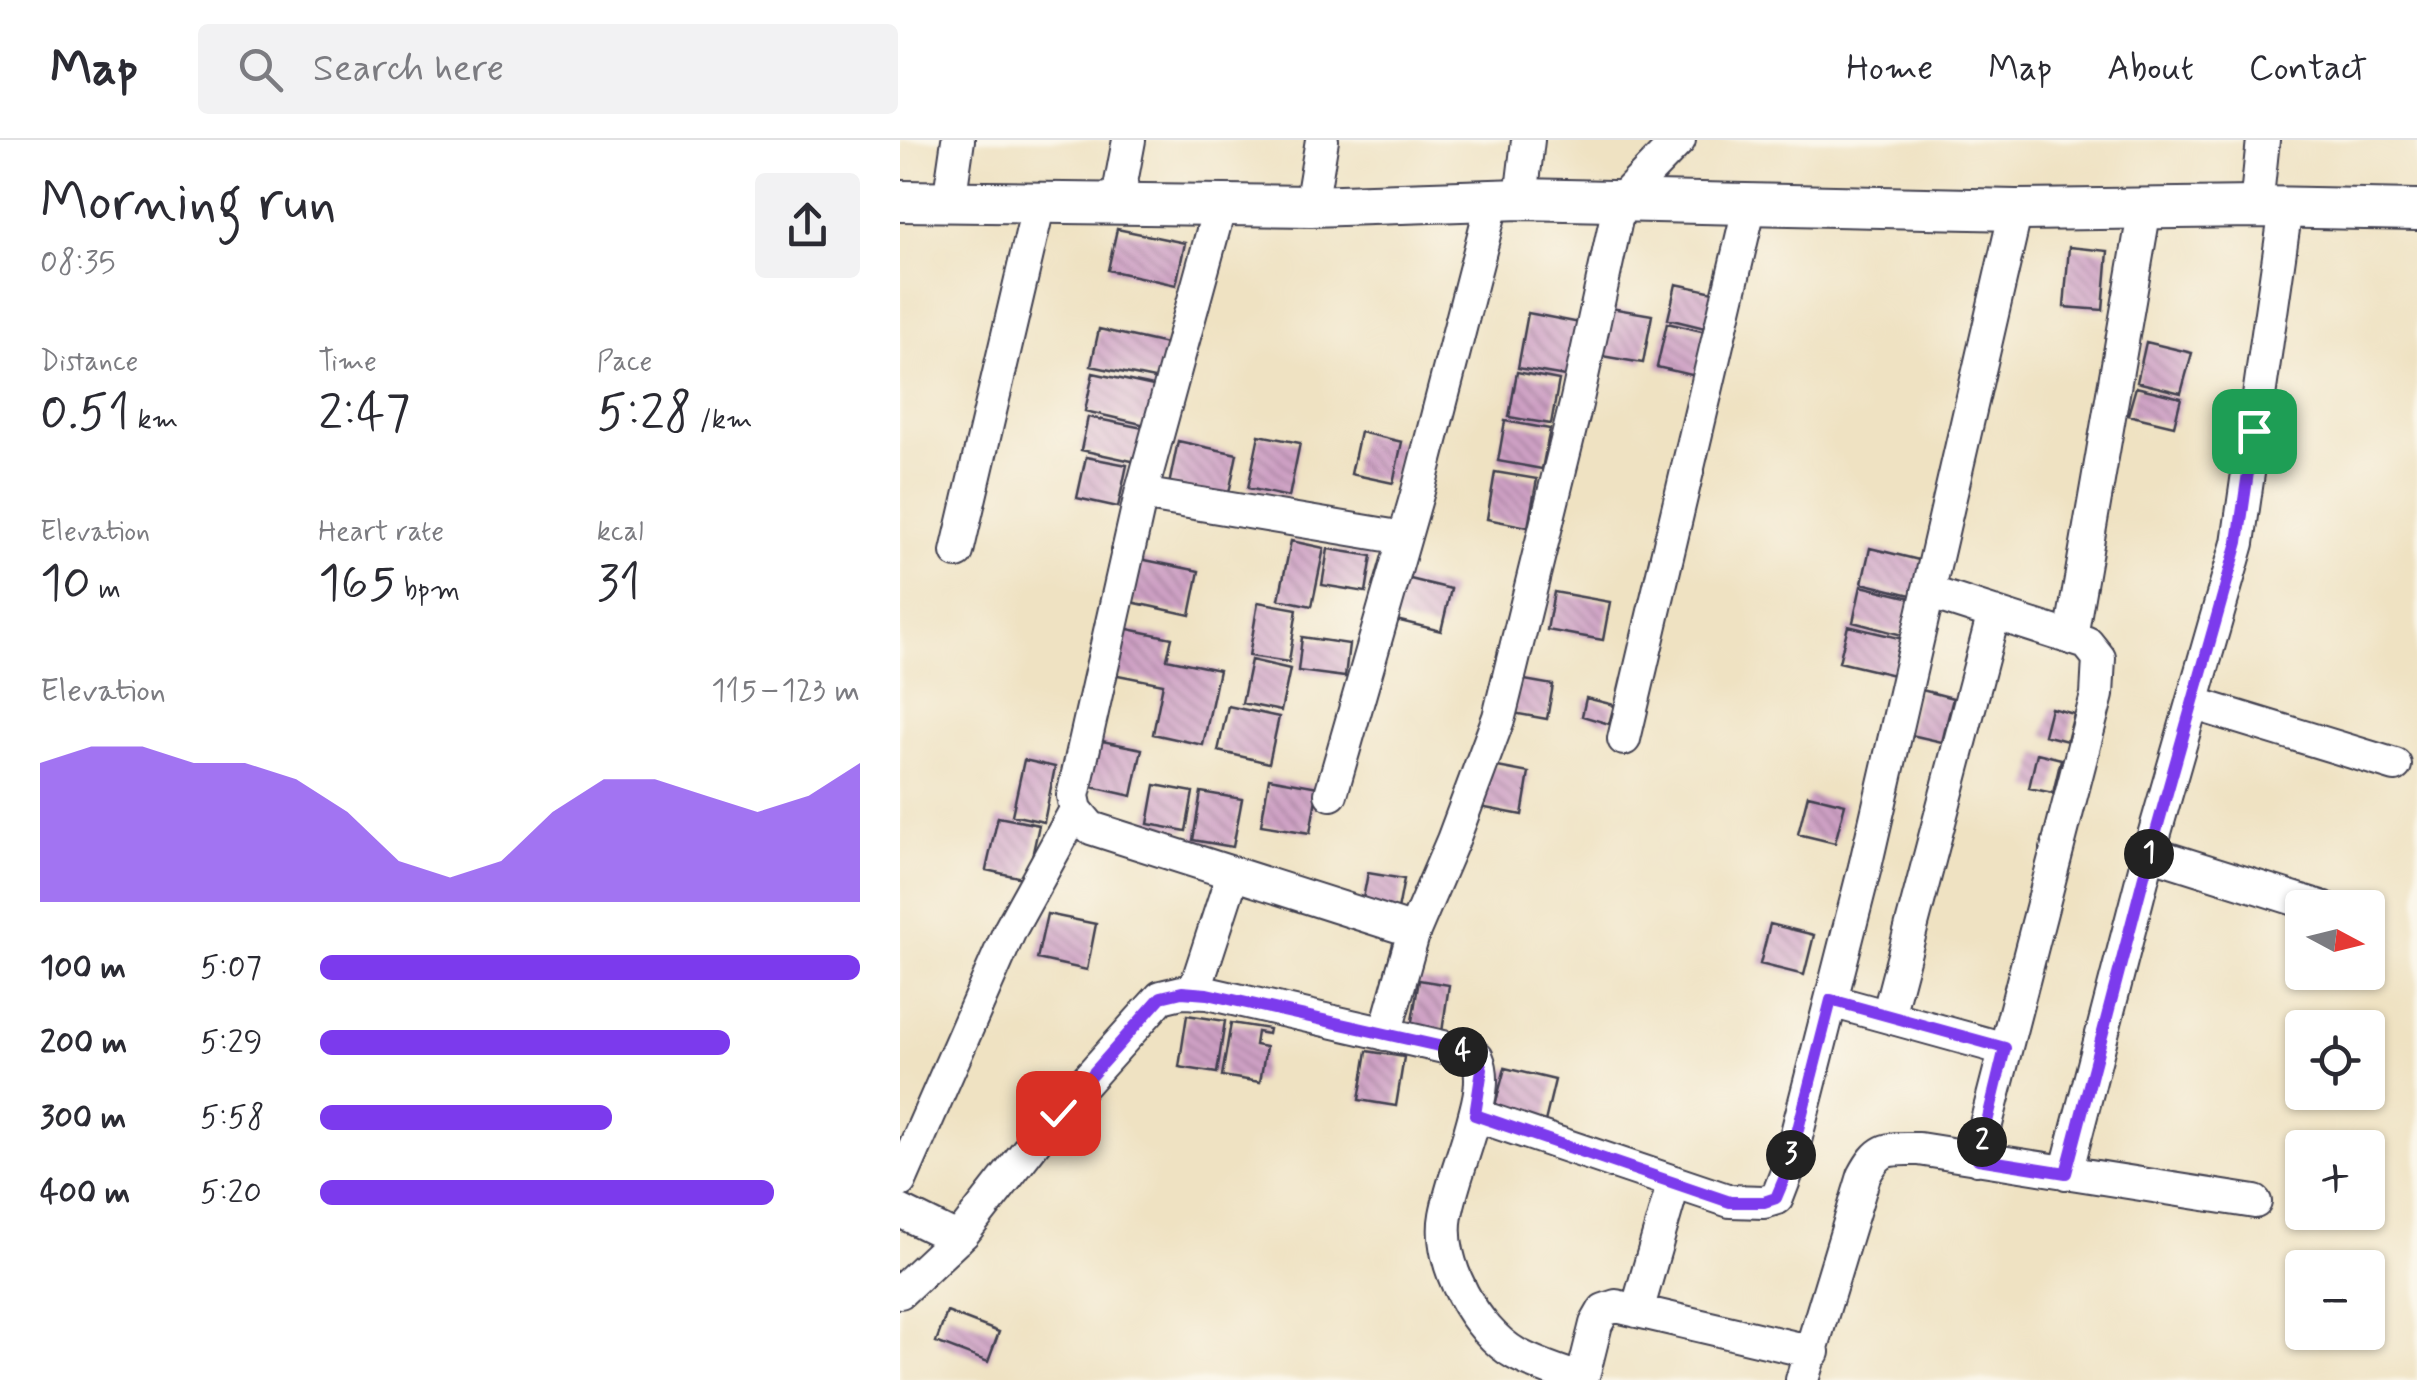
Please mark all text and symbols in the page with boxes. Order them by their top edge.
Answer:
search box [198,24,898,114]
text: Map [50,38,138,101]
icon: search [233,42,288,97]
text: Search here [313,45,504,94]
text: Home [1846,46,1933,92]
text: Map [1988,46,2052,92]
text: About [2107,46,2194,92]
text: Contact [2249,46,2367,92]
text: Morning run [40,168,337,240]
button: share [755,173,860,278]
text: 08:35 [40,242,116,284]
text: Distance [40,344,138,381]
text: Time [318,344,377,381]
text: Pace [597,344,652,381]
text: 0.51 [40,381,130,447]
text: 2:47 [318,381,410,447]
text: 5:28 [597,381,692,447]
pin [2212,389,2297,474]
text: km [130,402,178,439]
text: /km [692,402,753,439]
icon: arrive [2227,404,2282,459]
text: Elevation [40,514,150,551]
text: Heart rate [318,514,444,551]
text: kcal [597,514,644,551]
text: 10 [40,551,91,617]
text: 165 [318,551,396,617]
text: 31 [597,551,641,617]
text: m [91,572,121,609]
text: bpm [396,572,460,609]
text: Elevation [40,670,166,712]
text: 115–123 m [711,670,860,712]
pin: 1 [2124,829,2174,879]
text: 1 [2143,835,2155,872]
north arrow [2285,890,2385,990]
map controls [2285,890,2385,1350]
text: 100 m [40,947,126,989]
text: 5:07 [200,947,262,989]
button: locate [2285,1010,2385,1110]
text: 200 m [40,1022,127,1064]
text: 5:29 [200,1022,263,1064]
pin: 4 [1438,1027,1488,1077]
text: 4 [1455,1033,1471,1070]
pin [1016,1071,1101,1156]
icon: check [1031,1086,1086,1141]
text: 300 m [40,1097,126,1139]
text: 5:58 [200,1097,264,1139]
pin: 2 [1957,1117,2007,1167]
text: 2 [1975,1123,1989,1160]
pin: 3 [1766,1130,1816,1180]
button: + [2285,1130,2385,1230]
text: 3 [1785,1136,1797,1173]
text: 400 m [40,1172,130,1214]
text: 5:20 [200,1172,262,1214]
button: − [2285,1250,2385,1350]

